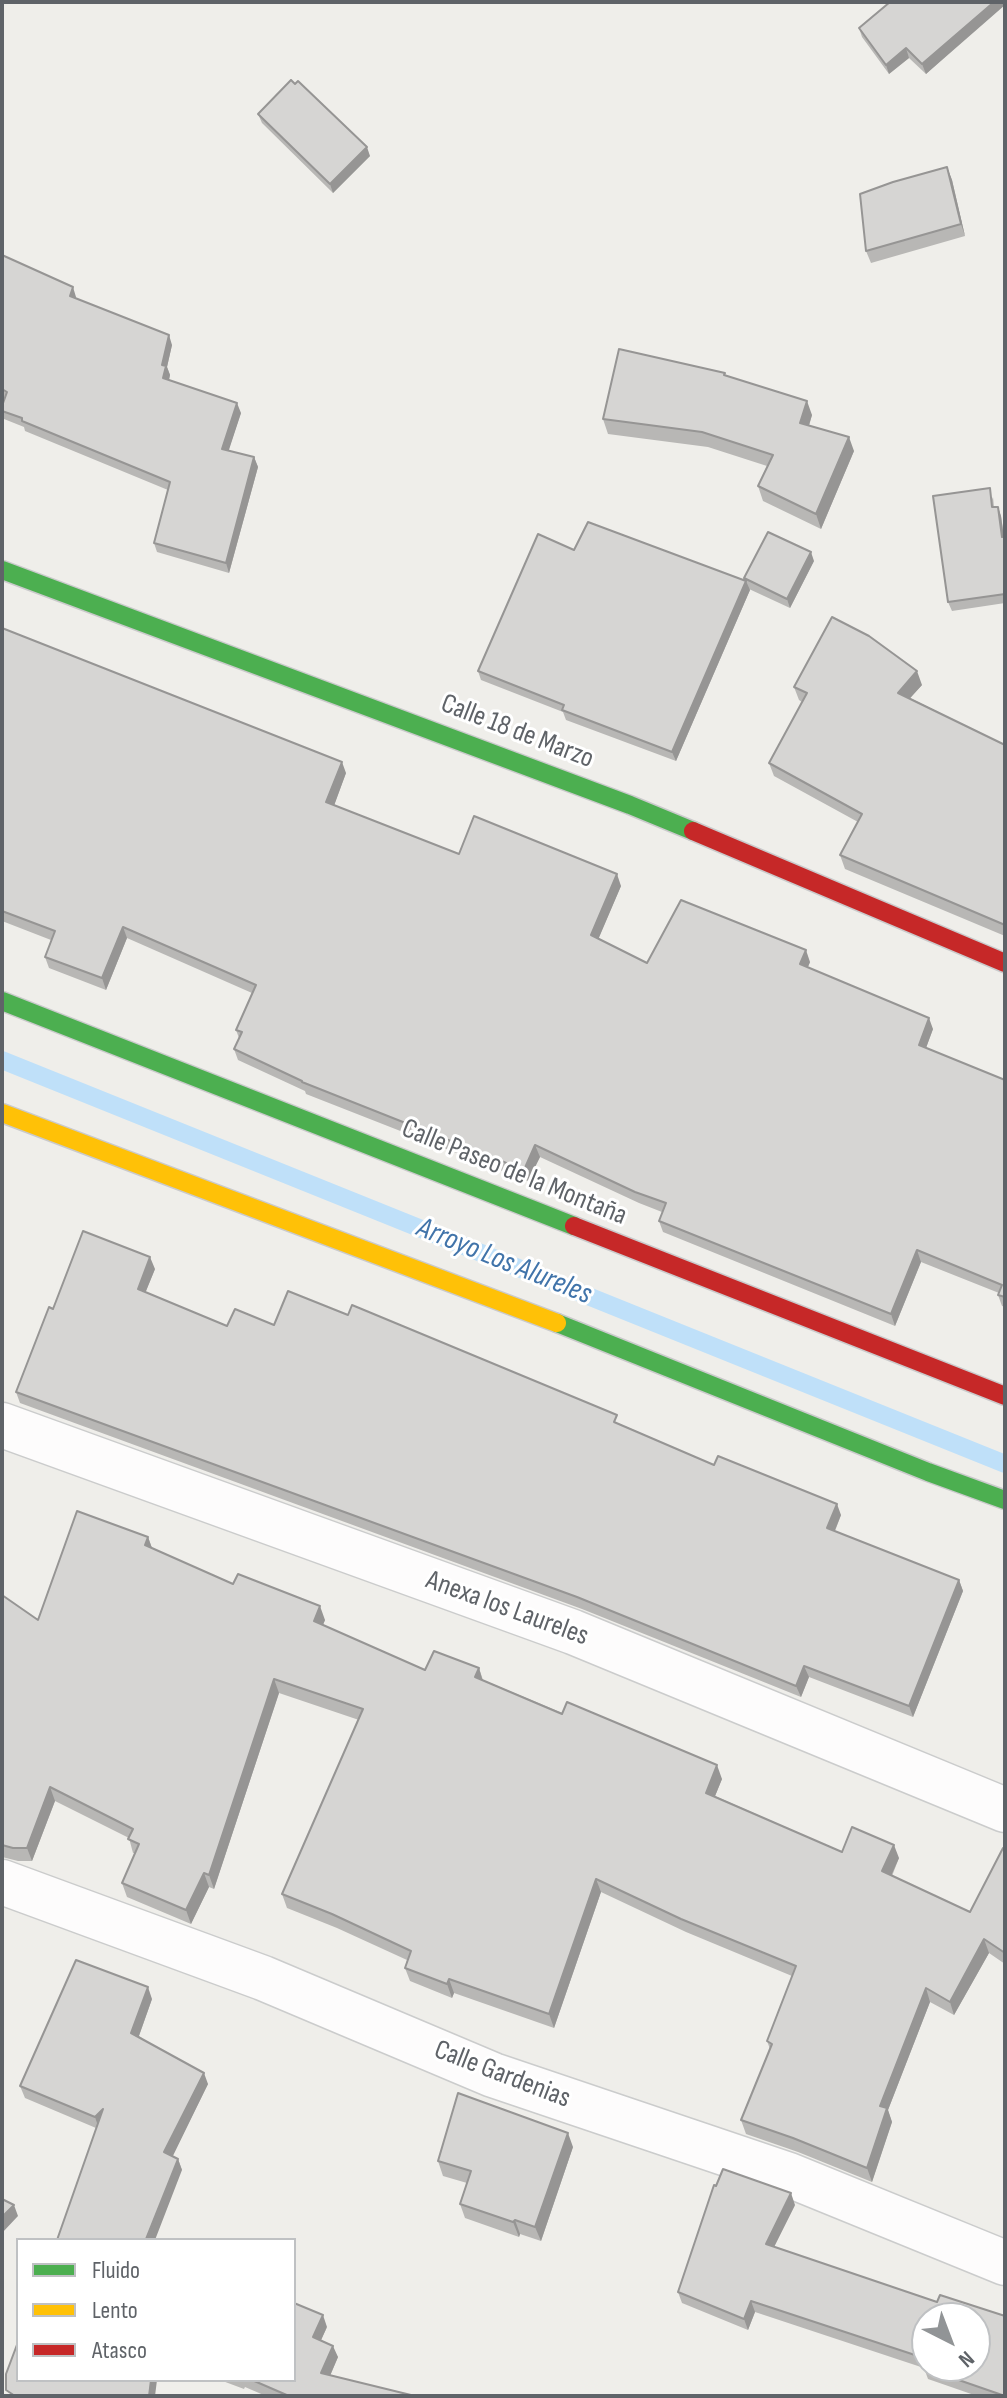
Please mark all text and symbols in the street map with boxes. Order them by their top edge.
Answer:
street label: Calle 18 de Marzo [436,688,598,776]
street label: Calle Paseo de la Montaña [397,1113,631,1233]
water label: Arroyo Los Alureles [411,1211,597,1313]
street label: Anexa los Laureles [421,1564,593,1654]
street label: Calle Gardenias [429,2034,575,2116]
legend [16,2238,296,2382]
text: Fluido [92,2256,140,2285]
text: Lento [92,2296,138,2325]
north arrow [911,2302,991,2382]
text: Atasco [92,2336,147,2365]
text: N [953,2345,979,2373]

